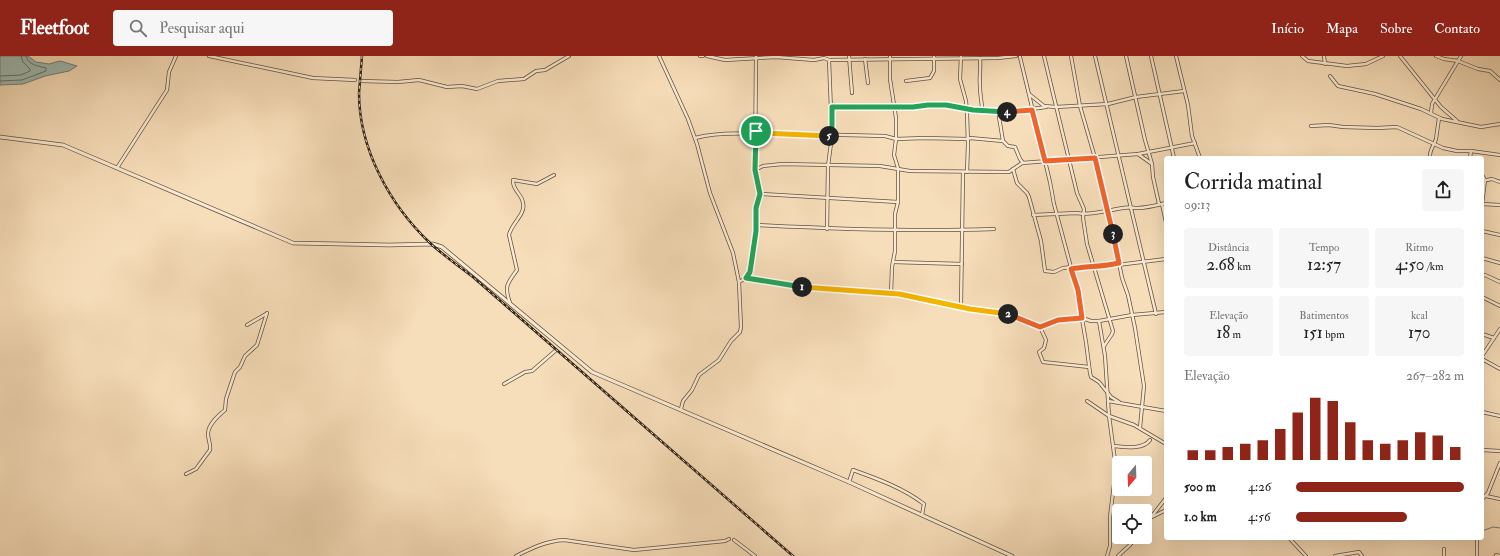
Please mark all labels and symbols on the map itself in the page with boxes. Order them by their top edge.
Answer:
pin: 4 [997,102,1017,122]
pin [739,114,773,148]
pin: 5 [819,126,839,146]
pin: 3 [1103,224,1123,244]
pin: 1 [792,277,812,297]
pin: 2 [998,304,1018,324]
north arrow [1112,456,1152,496]

